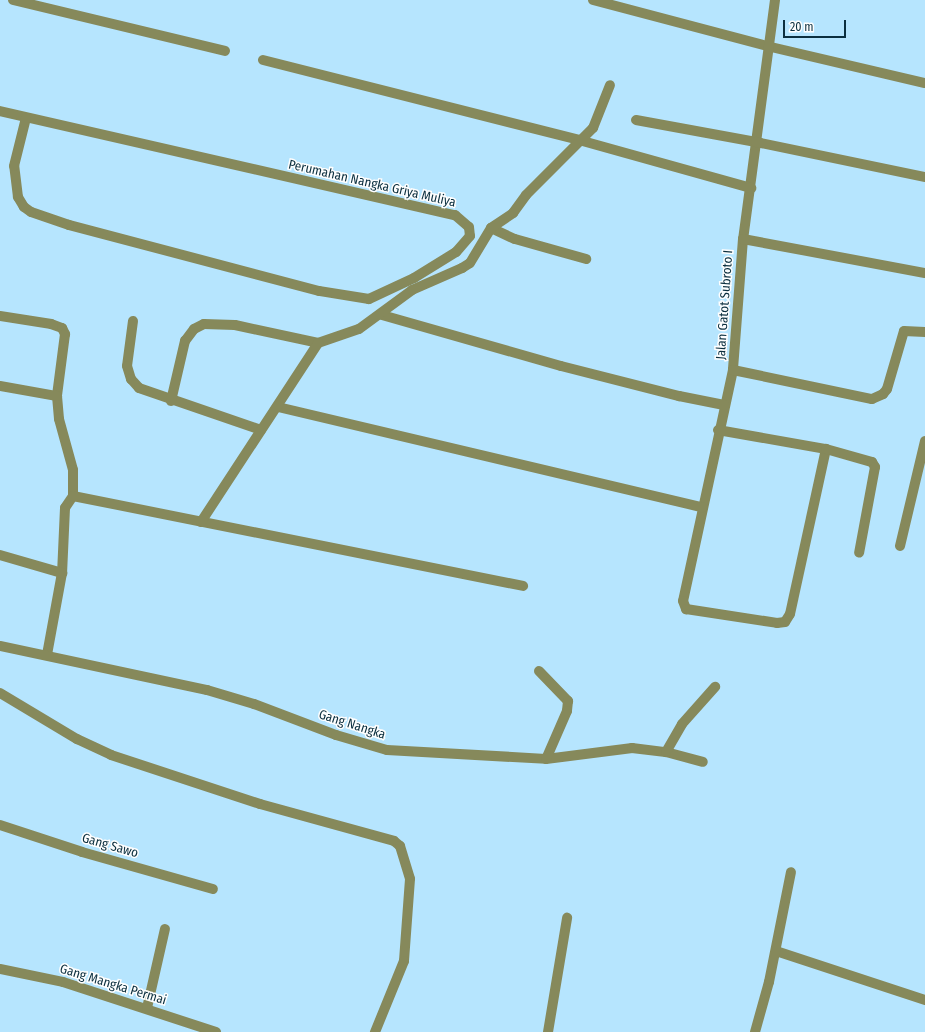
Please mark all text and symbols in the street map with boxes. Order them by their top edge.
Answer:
scale bar [785,12,848,38]
text: 20 m [790,20,814,34]
street label: Perumahan Nangka Griya Muliya [287,157,457,211]
street label: Jalan Gatot Subroto I [713,250,737,360]
street label: Gang Nangka [317,707,387,743]
street label: Gang Sawo [80,831,140,861]
street label: Gang Mangka Permai [58,961,168,1009]

